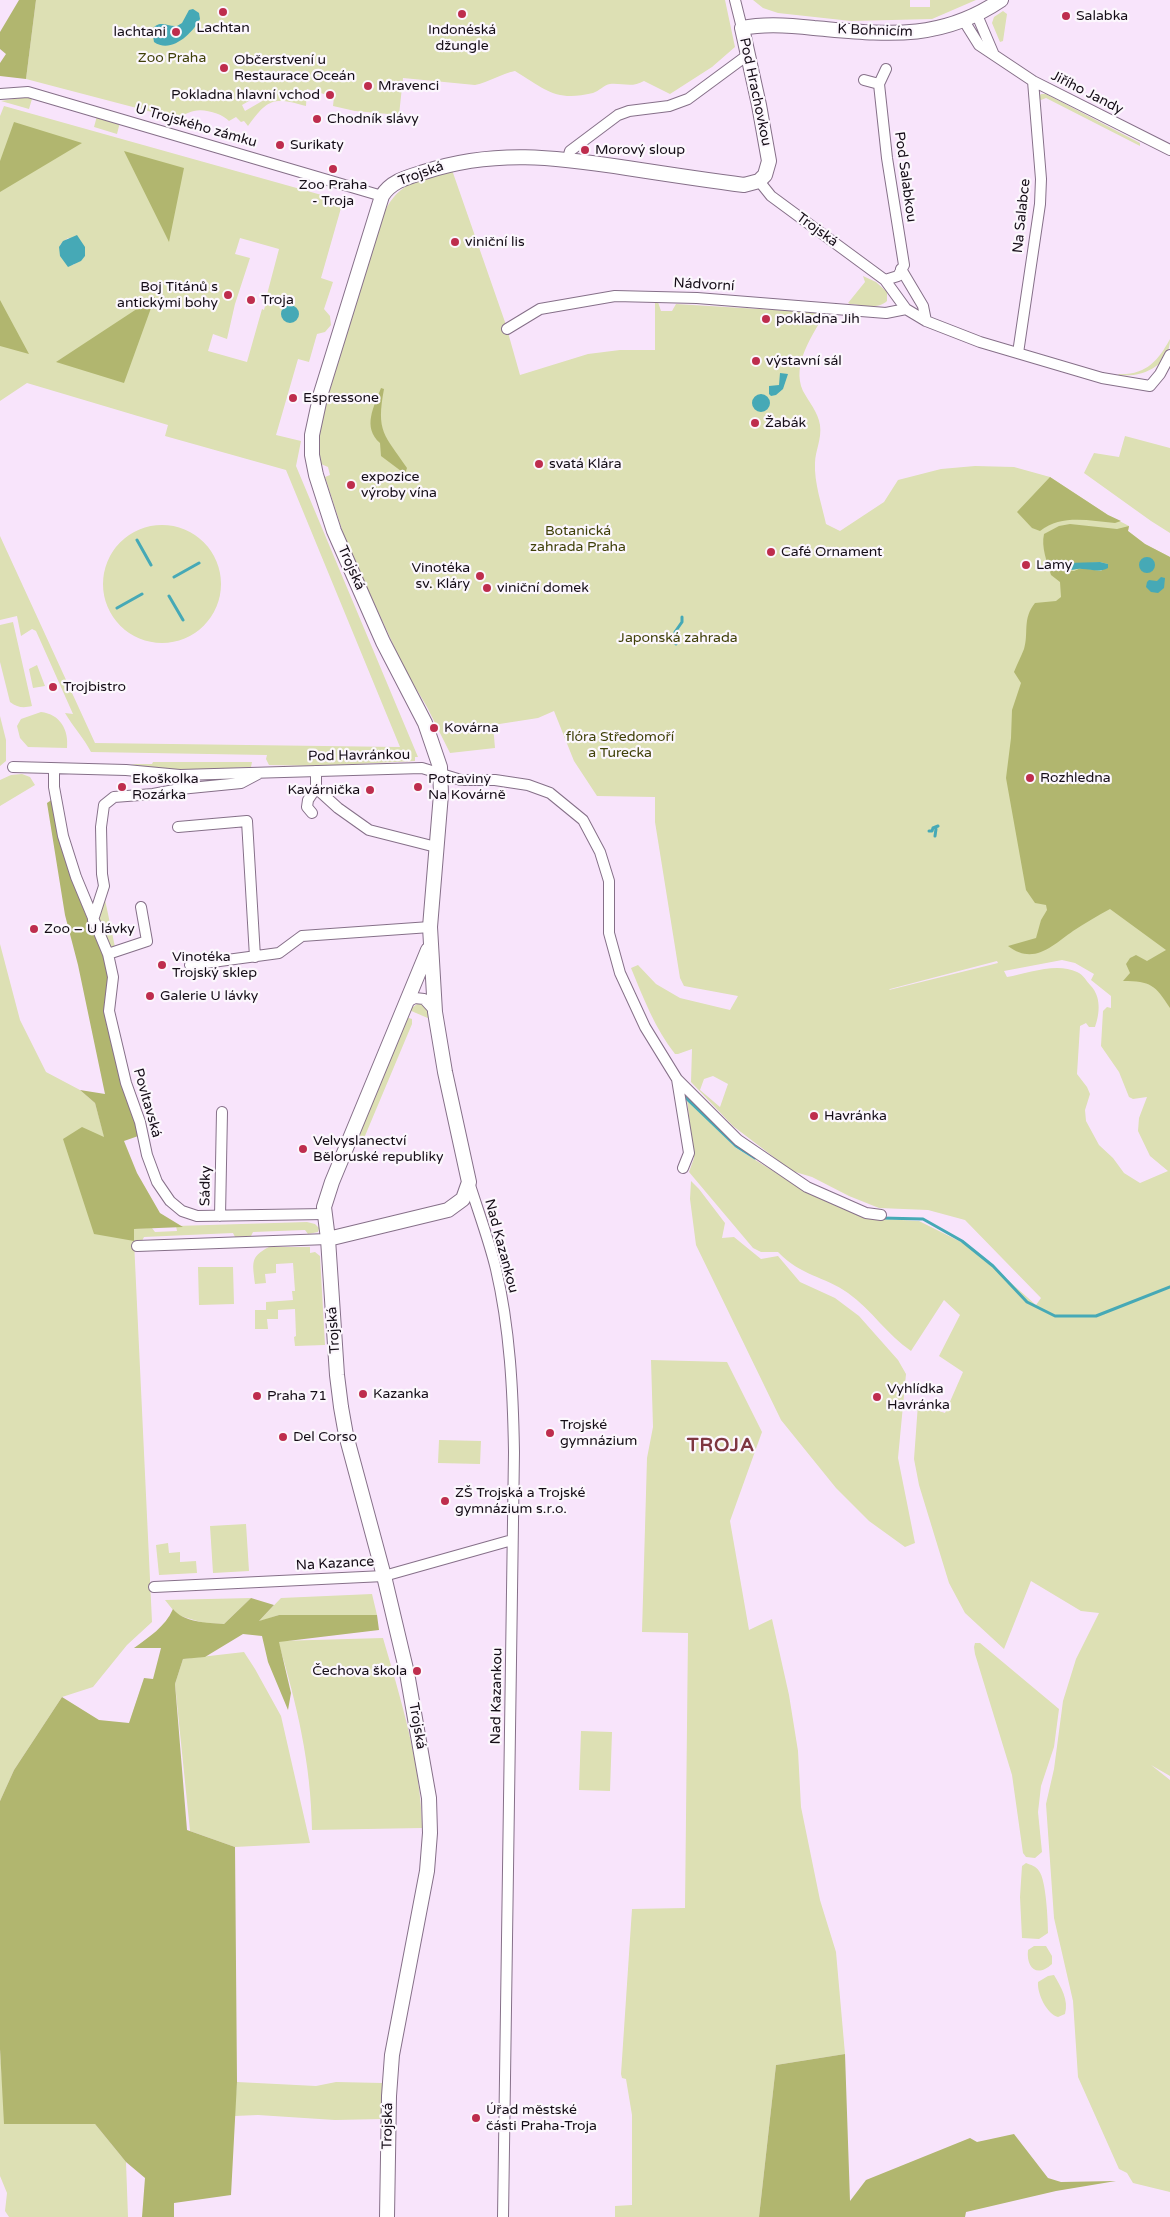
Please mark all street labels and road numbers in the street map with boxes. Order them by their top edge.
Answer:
street label: K Bohnicím [837,21,913,41]
street label: Pod Hrachovkou [735,36,775,148]
street label: Jiřího Jandy [1048,68,1126,118]
street label: U Trojského zámku [133,101,259,151]
street label: Pod Salabkou [890,131,920,223]
street label: Trojská [396,158,446,190]
street label: Na Salabce [1010,178,1034,254]
street label: Trojská [793,209,841,251]
street label: Nádvorní [673,275,735,295]
street label: Trojská [334,543,368,593]
street label: Pod Havránkou [308,747,410,765]
street label: Povltavská [129,1067,165,1139]
street label: Sádky [197,1166,215,1206]
street label: Nad Kazankou [480,1197,522,1295]
street label: Trojská [324,1306,344,1354]
street label: Na Kazance [295,1554,375,1574]
street label: Nad Kazankou [488,1647,506,1745]
street label: Trojská [405,1701,429,1751]
street label: Trojská [379,2102,397,2150]

